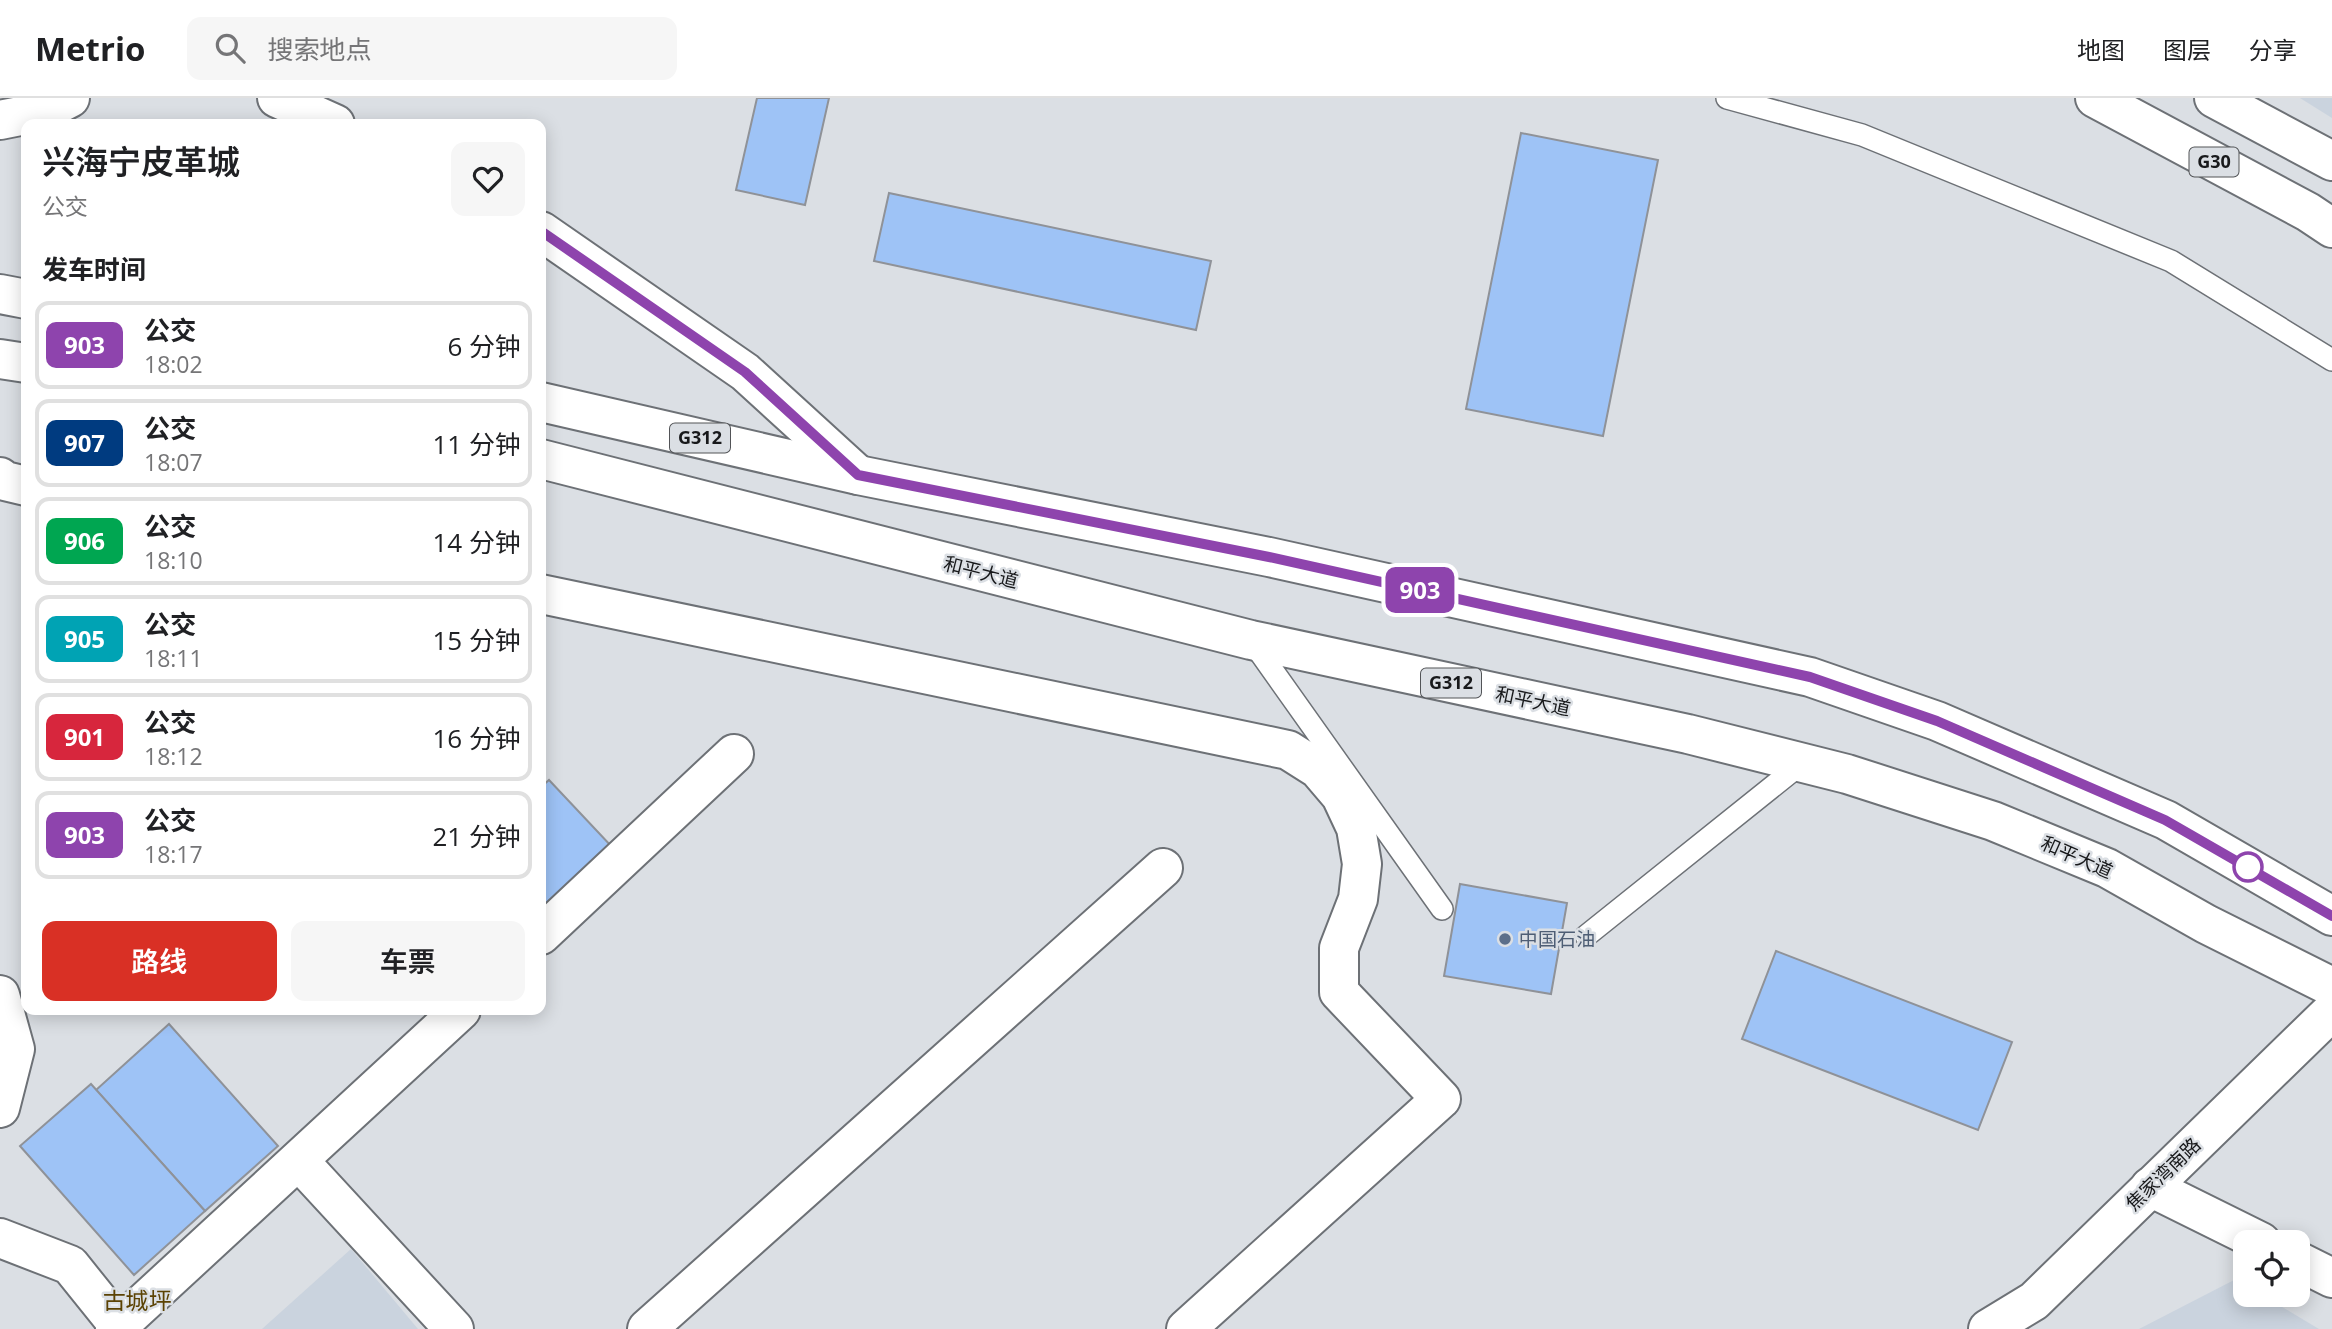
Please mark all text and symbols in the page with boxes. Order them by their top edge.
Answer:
search box [187,17,677,80]
text: Metrio [35,26,145,71]
icon: search [211,29,249,67]
text: 搜索地点 [267,31,371,67]
text: 地图 [2077,33,2125,66]
text: 图层 [2163,33,2211,66]
text: 分享 [2249,33,2297,66]
text: 兴海宁皮革城 [42,139,240,184]
button: heart [451,142,525,216]
road number: G30 [2190,148,2238,176]
text: 公交 [42,190,88,222]
text: 发车时间 [42,251,146,287]
text: 公交 [144,312,196,348]
text: 903 [64,328,105,361]
text: 6 分钟 [447,328,521,364]
text: 18:02 [144,348,203,380]
text: 公交 [144,410,196,446]
road number: G312 [670,424,730,452]
text: 907 [64,426,105,459]
text: 11 分钟 [433,426,521,462]
text: 18:07 [144,446,203,478]
text: 公交 [144,508,196,544]
text: 906 [64,524,105,557]
text: 14 分钟 [433,524,521,560]
text: 18:10 [144,544,203,576]
street label: 和平大道 [941,550,1021,594]
line badge: 903 [1380,567,1460,613]
text: 903 [1399,573,1441,606]
text: 公交 [144,606,196,642]
text: 905 [64,622,105,655]
text: 15 分钟 [433,622,521,658]
text: 18:11 [144,642,203,674]
road number: G312 [1421,668,1481,698]
street label: 和平大道 [1493,680,1573,722]
text: 公交 [144,704,196,740]
text: 901 [64,720,105,753]
text: 16 分钟 [433,720,521,756]
text: 18:12 [144,740,203,772]
text: 公交 [144,802,196,838]
text: 903 [64,818,105,851]
text: 21 分钟 [433,818,521,854]
street label: 和平大道 [2037,830,2117,884]
text: 18:17 [144,838,203,870]
unlabelled marker [2233,852,2263,882]
button: 路线 [42,921,277,1001]
button: 车票 [291,921,525,1001]
place label: 中国石油 [1519,926,1595,952]
marker: 中国石油 [1497,931,1513,947]
street label: 焦家湾南路 [2120,1132,2206,1216]
map controls [2233,1230,2310,1307]
button: locate [2233,1230,2310,1307]
district label: 古城坪 [103,1284,172,1316]

